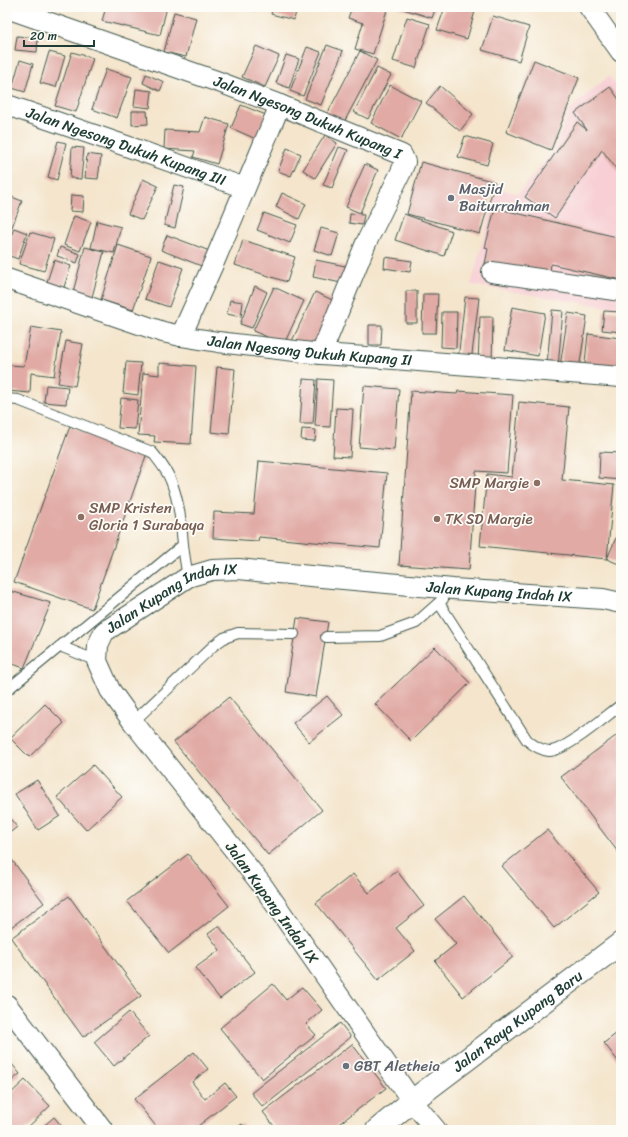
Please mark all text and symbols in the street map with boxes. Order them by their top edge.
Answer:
scale bar [24,22,94,48]
text: 20 m [30,25,57,47]
street label: Jalan Ngesong Dukuh Kupang I [209,68,407,167]
street label: Jalan Ngesong Dukuh Kupang III [22,99,230,193]
place label: Masjid Baiturrahman [459,176,550,219]
marker: Masjid Baiturrahman [446,193,456,203]
street label: Jalan Ngesong Dukuh Kupang II [205,327,414,373]
place label: SMP Margie [449,470,529,496]
marker: SMP Margie [532,478,542,488]
place label: SMP Kristen Gloria 1 Surabaya [89,495,205,538]
place label: TK SD Margie [445,506,533,532]
marker: SMP Kristen Gloria 1 Surabaya [76,512,86,522]
marker: TK SD Margie [432,514,442,524]
street label: Jalan Kupang Indah IX [100,556,238,641]
street label: Jalan Kupang Indah IX [424,574,574,610]
street label: Jalan Kupang Indah IX [218,835,326,970]
street label: Jalan Raya Kupang Baru [446,963,588,1080]
place label: GBT Aletheia [354,1053,440,1079]
marker: GBT Aletheia [341,1061,351,1071]

